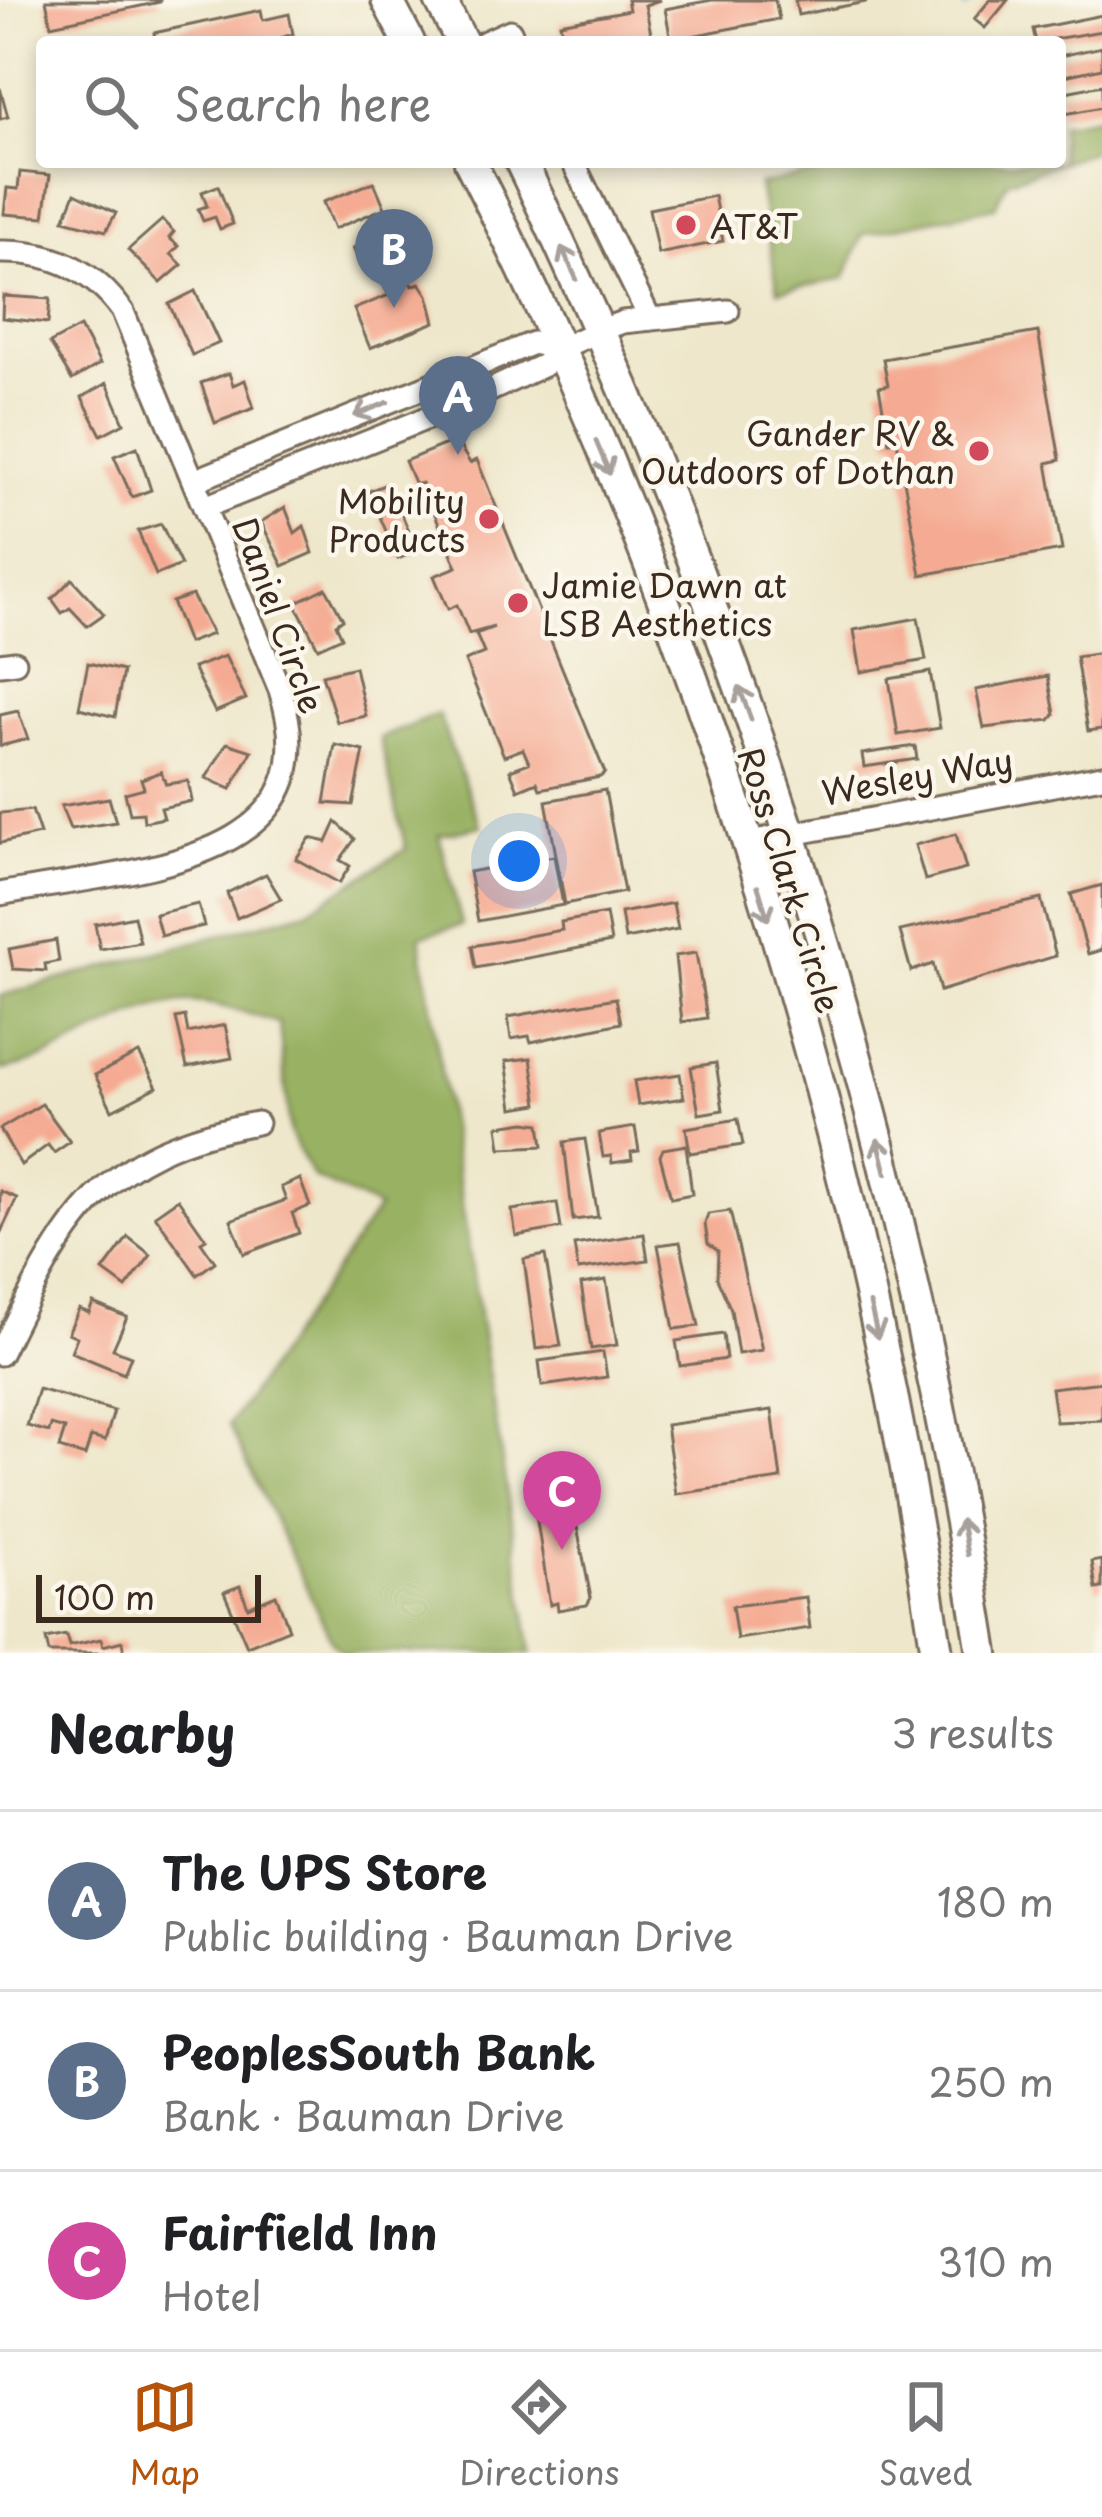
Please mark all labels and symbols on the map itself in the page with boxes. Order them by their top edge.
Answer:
place label: AT&T [710,200,799,250]
pin: B [355,209,433,308]
marker: AT&T [673,212,699,238]
one-way arrow [557,246,579,282]
pin: A [419,356,497,455]
one-way arrow [354,400,391,421]
place label: Gander RV & Outdoors of Dothan [641,407,955,495]
one-way arrow [594,438,615,475]
marker: Gander RV & Outdoors of Dothan [966,438,992,464]
place label: Mobility Products [328,475,465,563]
marker: Mobility Products [476,506,502,532]
street label: Daniel Circle [221,510,339,720]
place label: Jamie Dawn at LSB Aesthetics [542,559,787,647]
marker: Jamie Dawn at LSB Aesthetics [505,590,531,616]
one-way arrow [733,685,755,722]
street label: Wesley Way [818,734,1016,816]
street label: Ross Clark Circle [727,741,855,1019]
your location [489,831,549,891]
one-way arrow [753,883,775,921]
one-way arrow [870,1138,892,1176]
one-way arrow [864,1301,886,1339]
pin: C [523,1451,601,1550]
one-way arrow [952,1519,975,1558]
scale bar [36,1569,261,1622]

